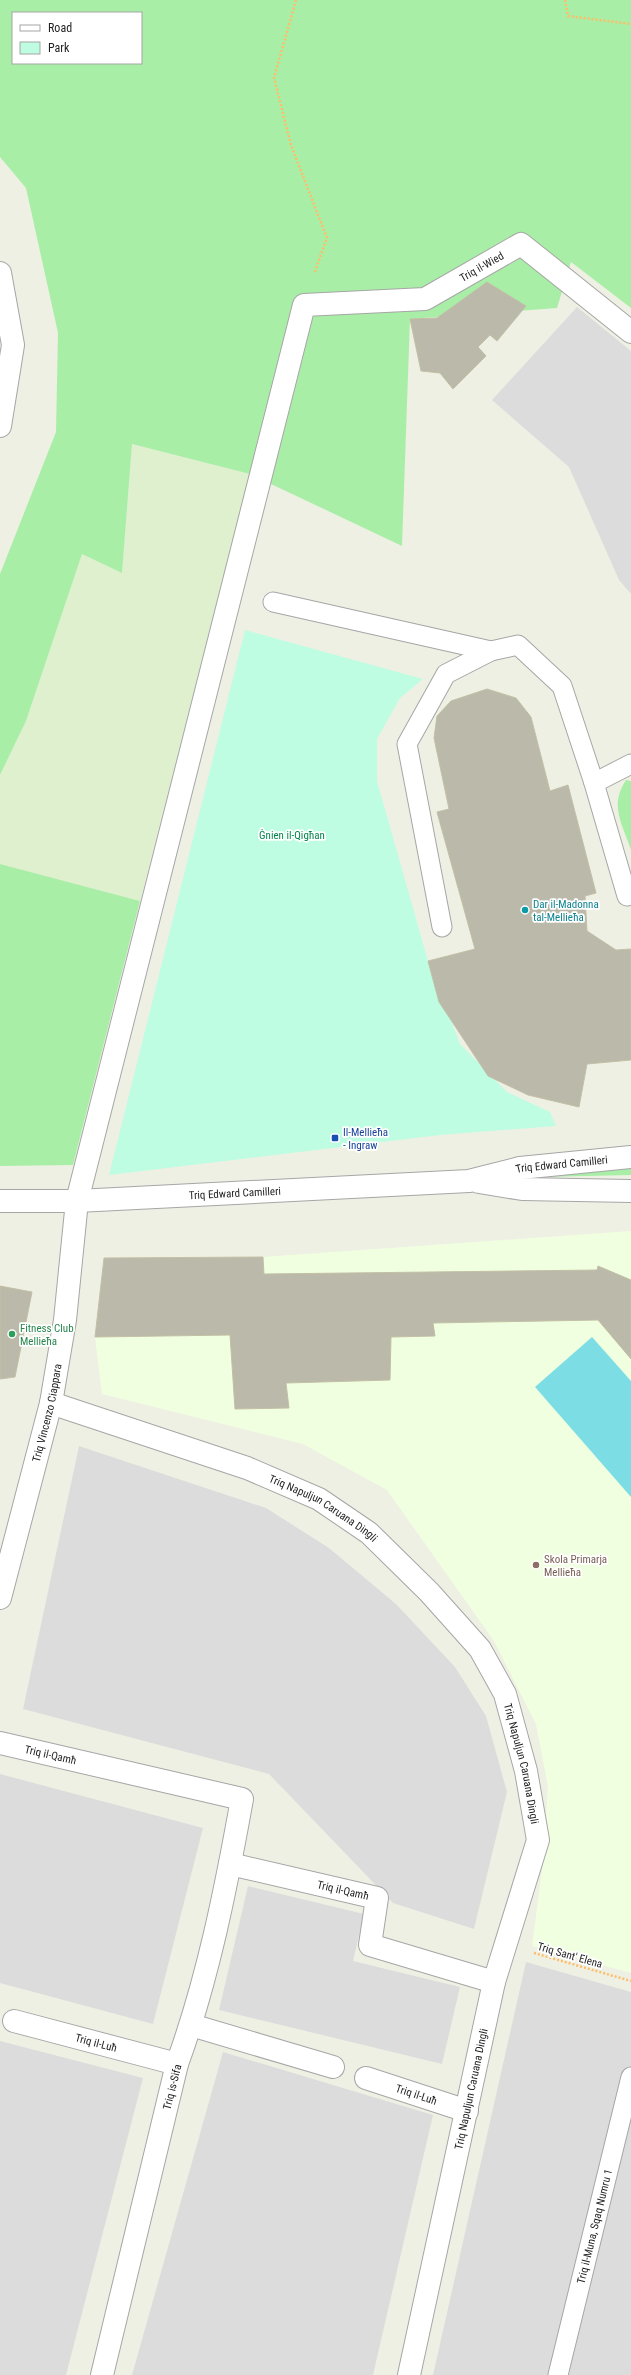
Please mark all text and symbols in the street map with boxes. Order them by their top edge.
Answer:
legend [12,12,142,64]
text: Road [48,21,72,35]
text: Park [48,41,70,55]
street label: Triq il-Wied [458,249,506,285]
park label: Ġnien il-Qigħan [259,829,325,842]
place label: Dar il-Madonna tal-Mellieħa [533,898,599,924]
marker: Dar il-Madonna tal-Mellieħa [520,905,530,915]
place label: Il-Mellieħa - Ingraw [343,1126,388,1152]
marker: Il-Mellieħa - Ingraw [330,1133,340,1143]
street label: Triq Edward Camilleri [514,1153,608,1176]
street label: Triq Edward Camilleri [188,1185,281,1202]
place label: Fitness Club Mellieħa [20,1322,74,1348]
marker: Fitness Club Mellieħa [7,1329,17,1339]
street label: Triq Vincenzo Ciappara [30,1363,64,1464]
street label: Triq Napuljun Caruana Dingli [267,1472,380,1545]
place label: Skola Primarja Mellieħa [544,1553,607,1579]
marker: Skola Primarja Mellieħa [531,1560,541,1570]
street label: Triq Napuljun Caruana Dingli [501,1702,541,1825]
street label: Triq il-Qamħ [23,1743,78,1767]
street label: Triq il-Qamħ [316,1878,370,1903]
street label: Triq Sant' Elena [536,1940,604,1971]
street label: Triq Napuljun Caruana Dingli [452,2027,491,2151]
street label: Triq il-Luħ [74,2031,118,2055]
street label: Triq is-Sifa [161,2063,184,2111]
street label: Triq il-Luħ [394,2082,439,2108]
street label: Triq il-Muna, Sqaq Numru 1 [575,2168,615,2285]

